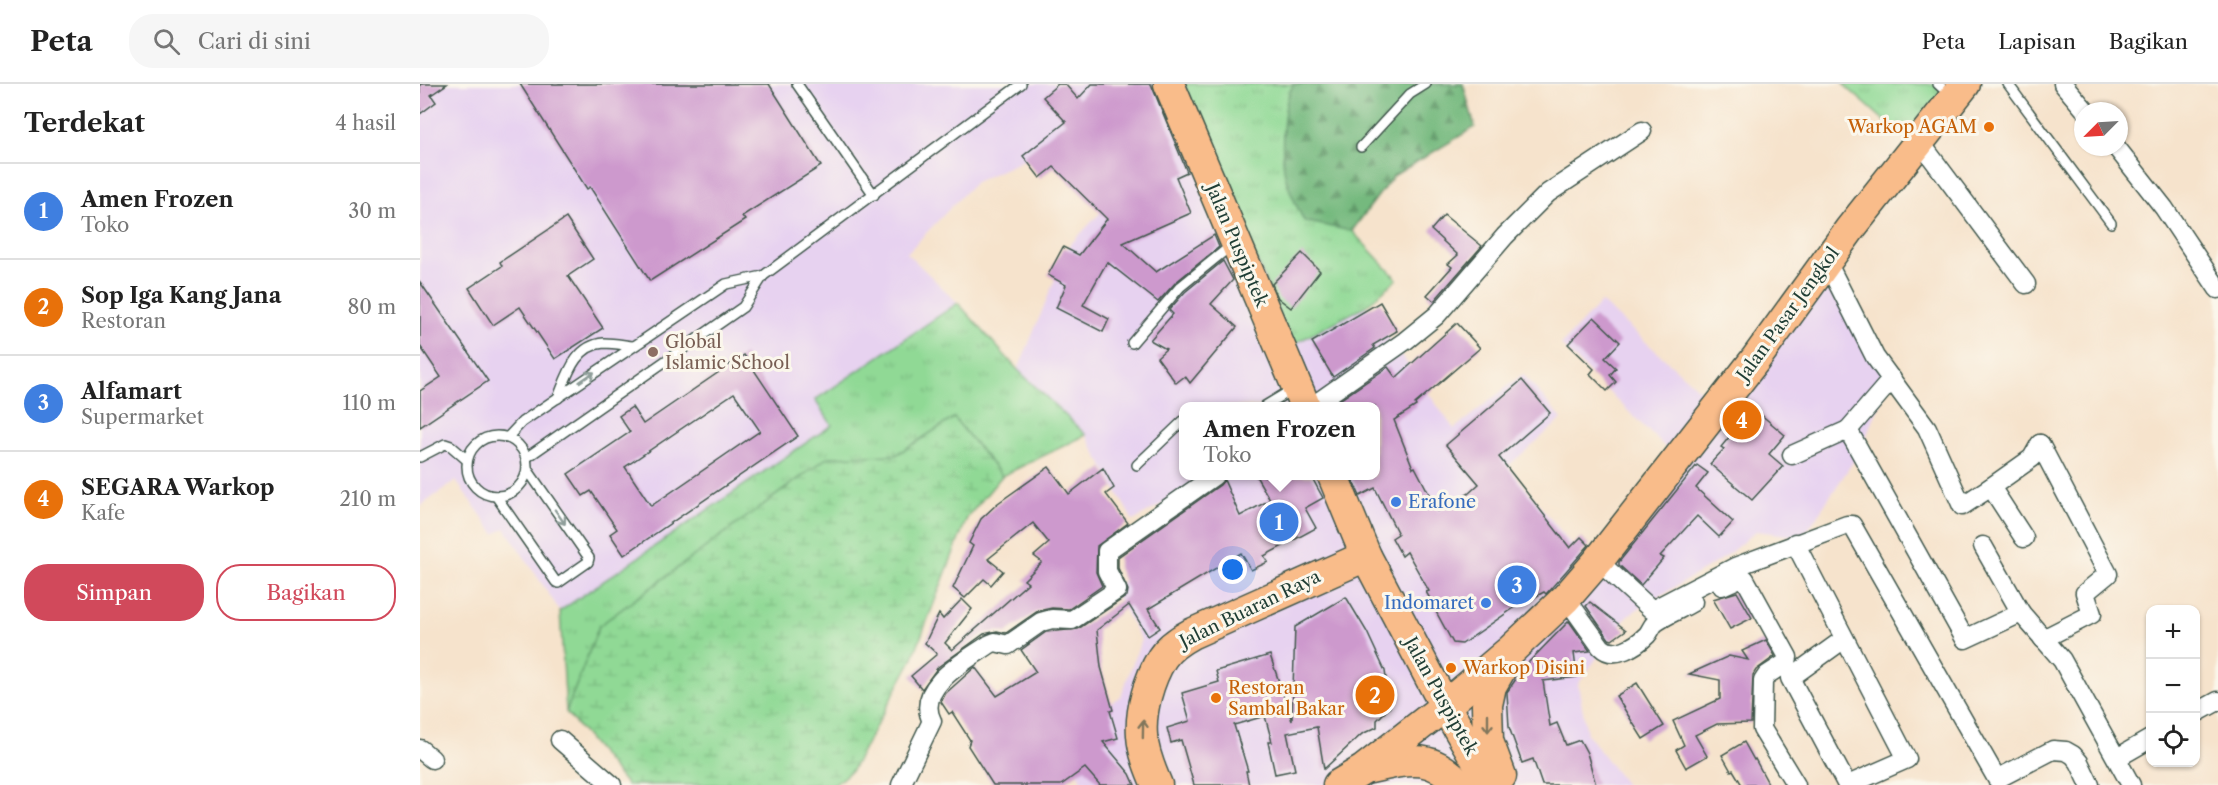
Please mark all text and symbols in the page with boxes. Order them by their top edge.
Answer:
search box [129,14,549,68]
text: Peta [30,24,93,58]
icon: search [150,25,183,58]
text: Cari di sini [198,28,311,55]
text: Peta [1922,29,1965,54]
text: Lapisan [1998,29,2076,54]
text: Bagikan [2109,29,2188,54]
north arrow [2074,102,2128,156]
text: Terdekat [24,107,145,139]
text: 4 hasil [335,111,396,135]
place label: Warkop AGAM [1846,116,1977,138]
marker: Warkop AGAM [1982,120,1996,134]
street label: Jalan Puspiptek [1200,177,1274,311]
text: Amen Frozen [81,186,234,213]
text: 1 [39,199,48,223]
text: 30 m [348,199,396,223]
text: Toko [81,213,129,237]
street label: Jalan Pasar Jengkol [1730,243,1844,388]
text: Sop Iga Kang Jana [81,282,281,309]
text: 2 [38,295,49,319]
text: 80 m [348,295,396,319]
text: Restoran [81,309,166,333]
place label: Global Islamic School [665,331,790,374]
marker: Global Islamic School [646,345,660,359]
one-way arrow [578,371,595,383]
text: Alfamart [81,378,182,405]
text: 3 [38,391,49,415]
text: 110 m [343,391,396,415]
pin: 4 [1722,398,1762,442]
popup [1179,402,1380,480]
text: Supermarket [81,405,204,429]
text: Amen Frozen [1203,416,1356,443]
text: Toko [1203,443,1252,467]
text: SEGARA Warkop [81,474,275,501]
text: 4 [38,487,49,511]
text: 210 m [339,487,396,511]
place label: Erafone [1408,491,1476,513]
marker: Erafone [1389,495,1403,509]
pin: 1 [1260,500,1298,544]
text: Kafe [81,501,125,525]
one-way arrow [554,508,566,524]
your location [1218,555,1247,584]
pin: 3 [1498,562,1536,608]
button: Simpan [24,564,204,621]
button: Bagikan [216,564,396,621]
street label: Jalan Buaran Raya [1173,565,1324,654]
place label: Indomaret [1384,592,1475,614]
marker: Indomaret [1479,596,1493,610]
map controls [2146,605,2200,767]
button: + [2146,605,2200,659]
street label: Jalan Puspiptek [1398,630,1483,760]
place label: Warkop Disini [1462,657,1585,679]
button: − [2146,659,2200,713]
marker: Warkop Disini [1444,661,1458,675]
pin: 2 [1356,672,1394,718]
place label: Restoran Sambal Bakar [1228,677,1345,720]
marker: Restoran Sambal Bakar [1209,691,1223,705]
one-way arrow [1482,712,1493,732]
button: locate [2146,713,2200,767]
one-way arrow [1137,719,1149,739]

